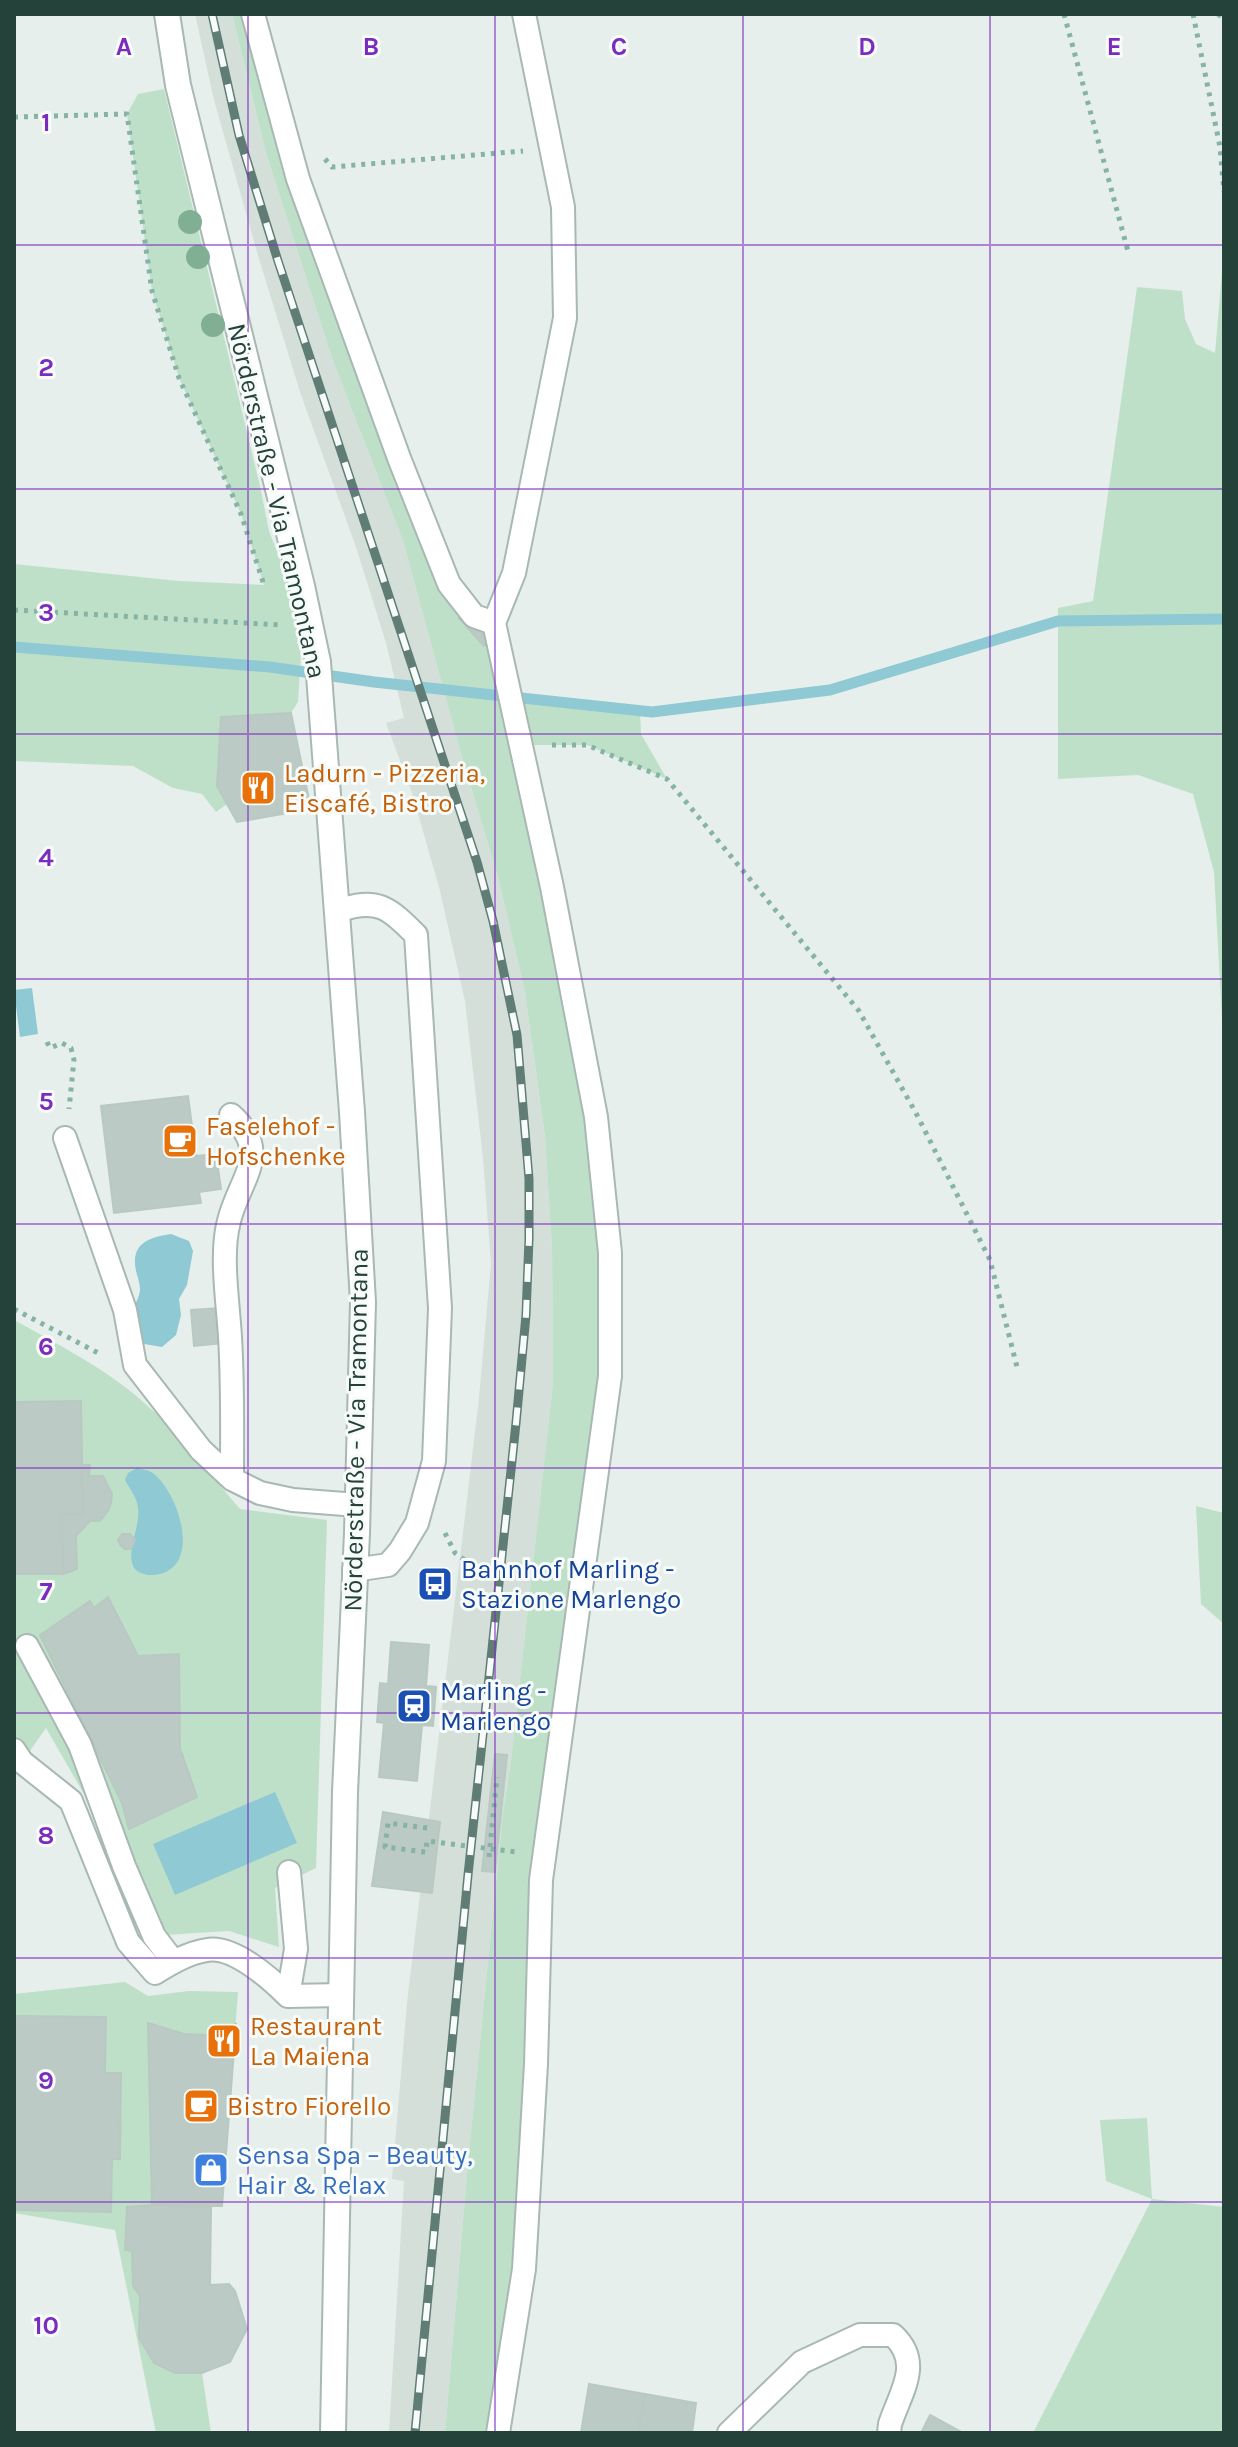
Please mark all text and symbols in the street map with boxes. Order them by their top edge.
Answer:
text: A [116,31,132,62]
text: B [363,31,379,62]
text: C [611,31,627,62]
text: D [858,31,876,62]
text: E [1106,31,1122,62]
text: 1 [41,107,51,138]
street label: Nörderstraße - Via Tramontana [221,320,333,682]
text: 2 [38,352,54,383]
text: 3 [38,597,54,628]
place label: Ladurn - Pizzeria, Eiscafé, Bistro [284,758,485,819]
restaurant icon: Ladurn - Pizzeria, Eiscafé, Bistro [239,769,277,807]
text: 4 [38,842,54,873]
text: 5 [38,1086,54,1117]
place label: Faselehof - Hofschenke [206,1111,346,1172]
cafe icon: Faselehof - Hofschenke [161,1122,199,1160]
street label: Nörderstraße - Via Tramontana [337,1248,375,1612]
text: 6 [38,1331,54,1362]
place label: Bahnhof Marling - Stazione Marlengo [461,1554,681,1615]
bus stop icon: Bahnhof Marling - Stazione Marlengo [416,1565,454,1603]
text: 7 [40,1576,53,1607]
place label: Marling - Marlengo [440,1676,551,1737]
station icon: Marling - Marlengo [395,1687,433,1725]
text: 8 [38,1820,54,1851]
place label: Restaurant La Maiena [250,2011,382,2072]
restaurant icon: Restaurant La Maiena [205,2022,243,2060]
text: 9 [38,2065,54,2096]
cafe icon: Bistro Fiorello [182,2087,220,2125]
place label: Bistro Fiorello [227,2091,391,2122]
place label: Sensa Spa – Beauty, Hair & Relax [237,2140,473,2201]
shop icon: Sensa Spa – Beauty, Hair & Relax [192,2151,230,2189]
text: 10 [33,2310,59,2341]

